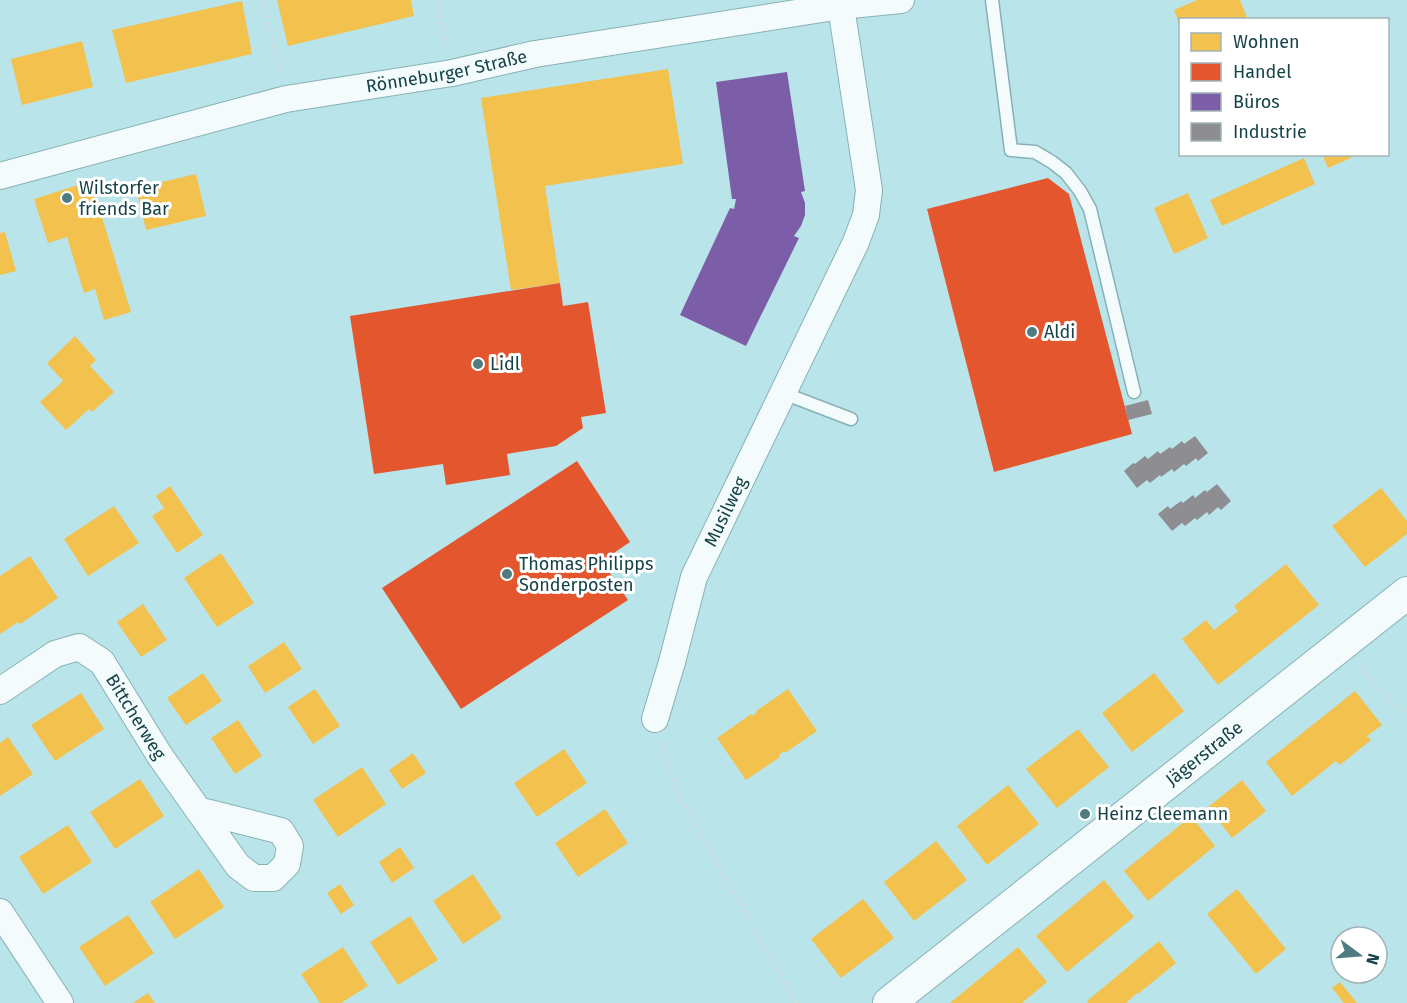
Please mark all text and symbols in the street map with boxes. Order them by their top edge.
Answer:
legend [1179,18,1389,156]
text: Wohnen [1233,31,1300,53]
street label: Rönneburger Straße [364,45,529,97]
text: Handel [1233,61,1291,83]
text: Büros [1233,91,1280,113]
text: Industrie [1233,121,1307,143]
place label: Wilstorfer friends Bar [79,177,169,220]
marker: Wilstorfer friends Bar [60,191,74,205]
place label: Aldi [1044,321,1075,343]
marker: Aldi [1025,325,1039,339]
place label: Lidl [490,353,520,375]
marker: Lidl [471,357,485,371]
street label: Musilweg [699,472,752,550]
place label: Thomas Philipps Sonderposten [519,553,653,596]
marker: Thomas Philipps Sonderposten [500,567,514,581]
street label: Bittcherweg [101,670,171,764]
street label: Jägerstraße [1161,716,1247,791]
place label: Heinz Cleemann [1097,803,1228,825]
marker: Heinz Cleemann [1078,807,1092,821]
north arrow [1329,925,1389,985]
text: N [1362,951,1384,967]

